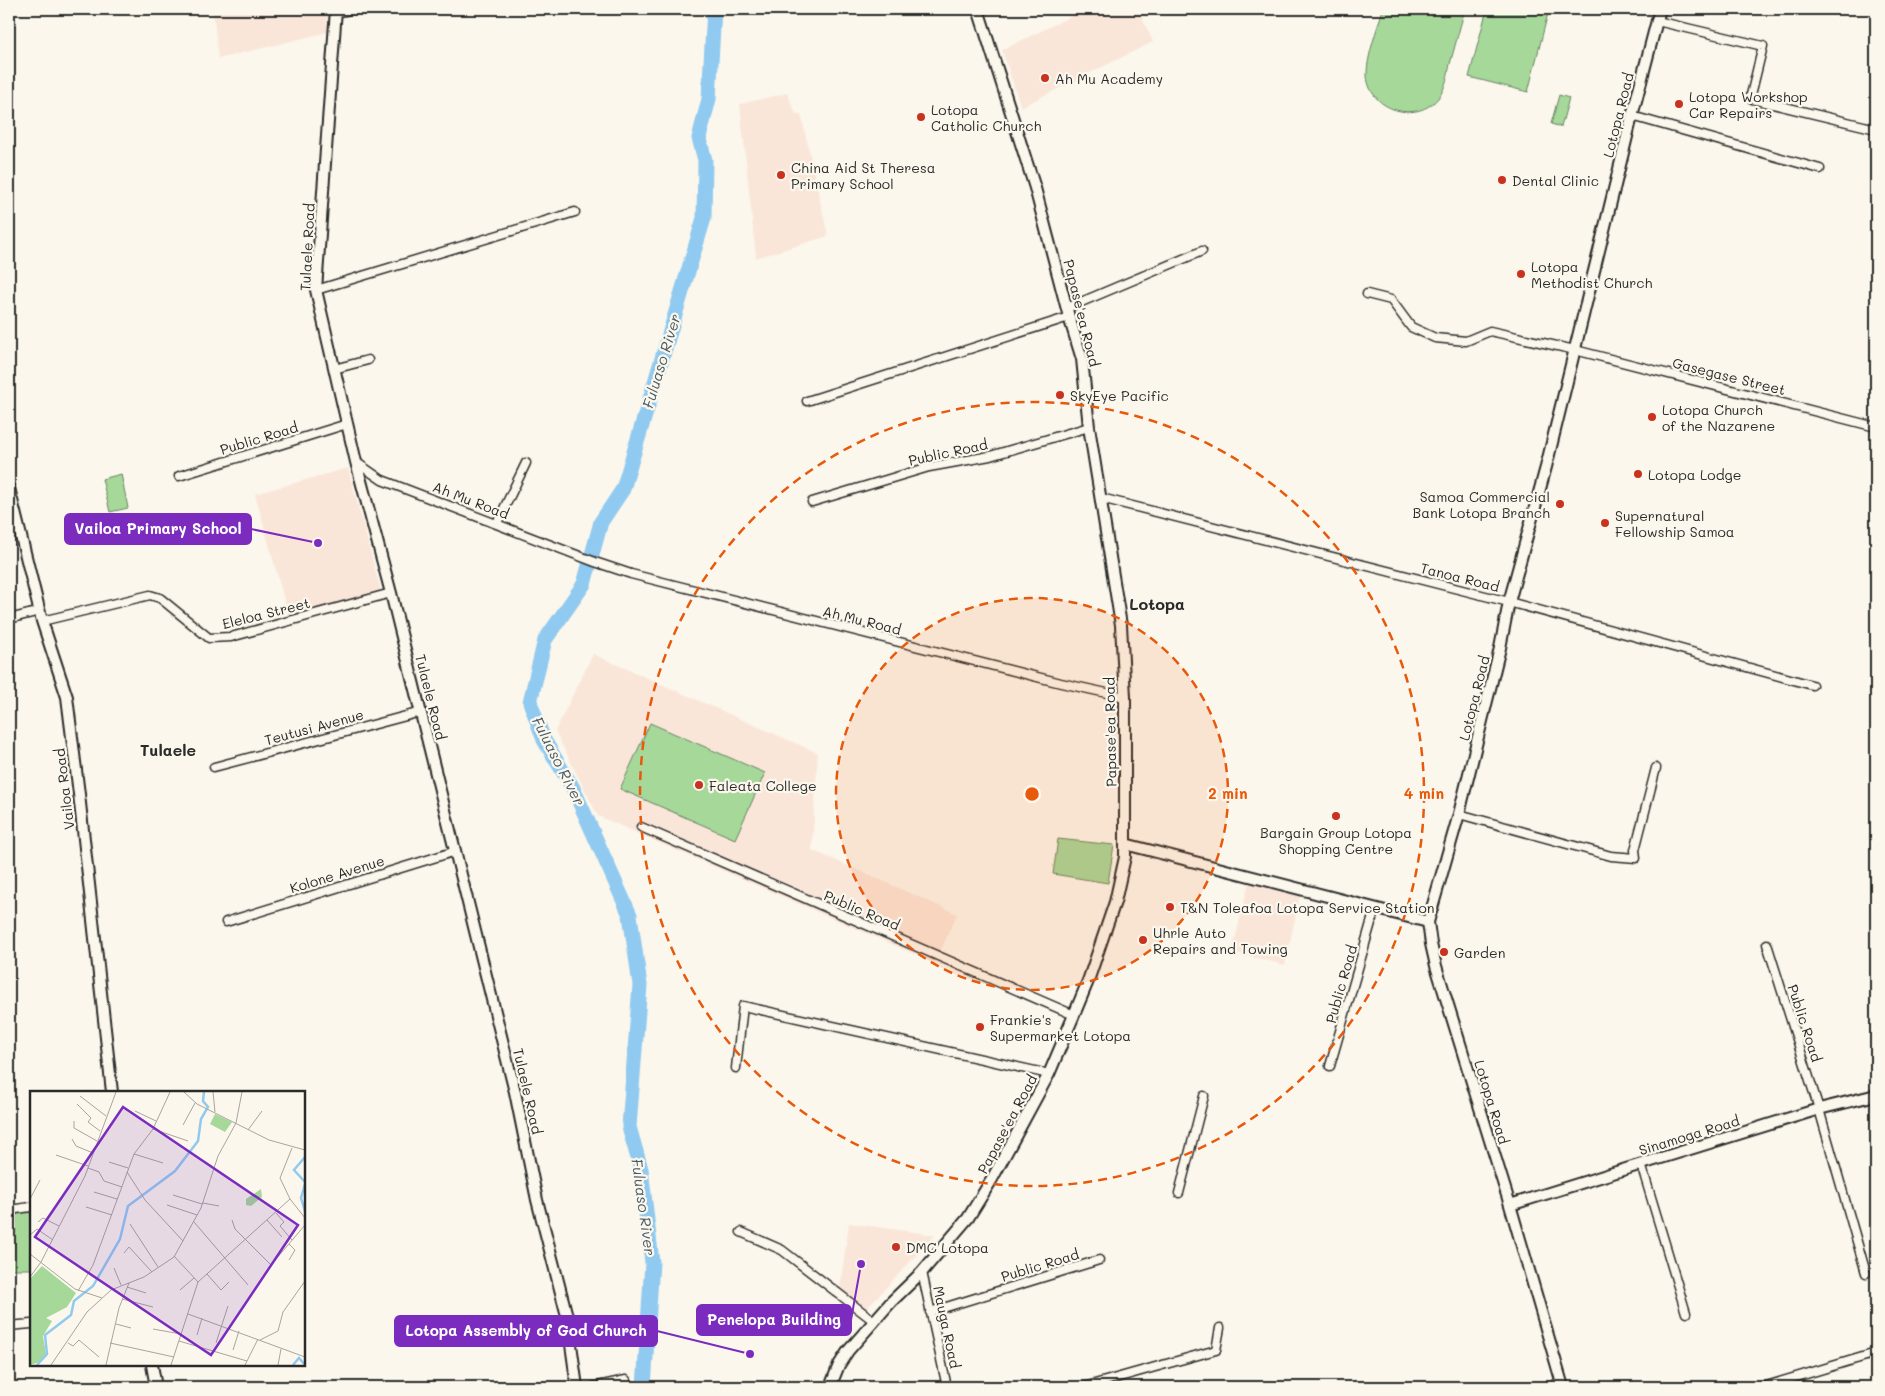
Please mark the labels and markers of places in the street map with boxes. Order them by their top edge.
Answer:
place label: Ah Mu Academy [1055,69,1163,88]
marker: Ah Mu Academy [1039,72,1051,84]
place label: Lotopa Workshop Car Repairs [1689,87,1808,122]
marker: Lotopa Workshop Car Repairs [1673,98,1685,110]
place label: Lotopa Catholic Church [931,100,1041,135]
marker: Lotopa Catholic Church [915,111,927,123]
place label: China Aid St Theresa Primary School [791,158,936,193]
marker: China Aid St Theresa Primary School [775,169,787,181]
place label: Dental Clinic [1512,171,1599,190]
marker: Dental Clinic [1496,174,1508,186]
place label: Lotopa Methodist Church [1531,257,1653,292]
marker: Lotopa Methodist Church [1515,268,1527,280]
place label: SkyEye Pacific [1070,386,1169,405]
marker: SkyEye Pacific [1054,389,1066,401]
place label: Lotopa Church of the Nazarene [1662,400,1775,435]
marker: Lotopa Church of the Nazarene [1646,411,1658,423]
place label: Lotopa Lodge [1648,465,1741,484]
marker: Lotopa Lodge [1632,468,1644,480]
place label: Samoa Commercial Bank Lotopa Branch [1413,487,1550,522]
marker: Samoa Commercial Bank Lotopa Branch [1554,498,1566,510]
place label: Supernatural Fellowship Samoa [1615,506,1735,541]
callout: Vailoa Primary School [65,514,251,544]
marker: Supernatural Fellowship Samoa [1599,517,1611,529]
place label: Faleata College [709,776,817,795]
marker: Faleata College [693,779,705,791]
centre of rings [1023,785,1041,803]
marker: Bargain Group Lotopa Shopping Centre [1330,810,1342,822]
place label: Bargain Group Lotopa Shopping Centre [1260,823,1412,858]
place label: T&N Toleafoa Lotopa Service Station [1180,898,1435,917]
marker: T&N Toleafoa Lotopa Service Station [1164,901,1176,913]
place label: Uhrle Auto Repairs and Towing [1153,923,1288,958]
marker: Uhrle Auto Repairs and Towing [1137,934,1149,946]
place label: Garden [1454,943,1505,962]
marker: Garden [1438,946,1450,958]
place label: Frankie's Supermarket Lotopa [990,1010,1131,1045]
marker: Frankie's Supermarket Lotopa [974,1021,986,1033]
place label: DMC Lotopa [906,1238,989,1257]
marker: DMC Lotopa [890,1241,902,1253]
callout: Penelopa Building [697,1305,851,1335]
callout: Lotopa Assembly of God Church [395,1316,657,1346]

